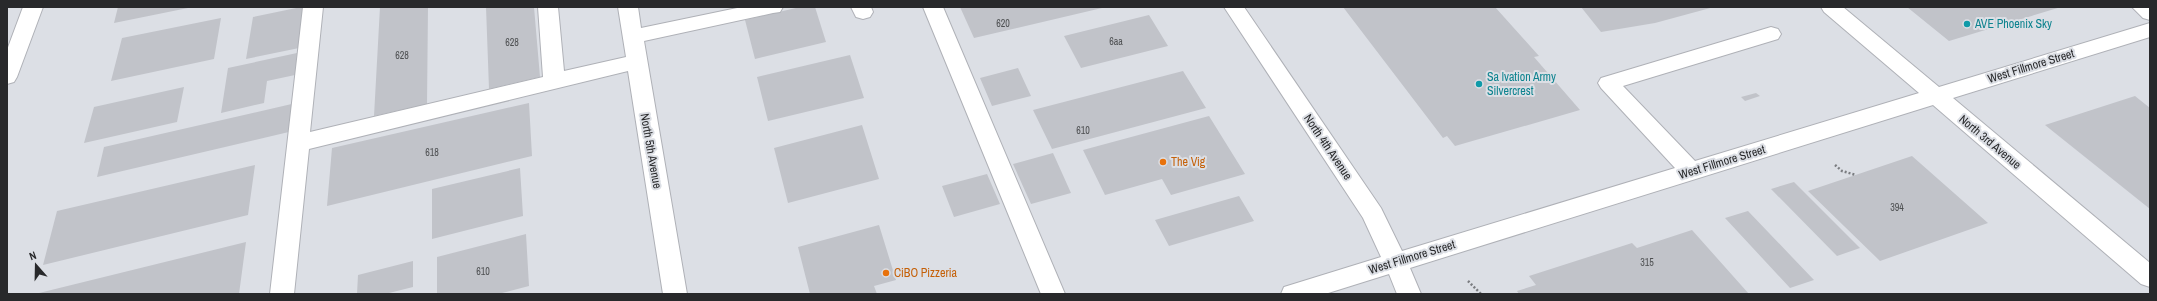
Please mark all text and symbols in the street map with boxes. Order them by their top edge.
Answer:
place label: AVE Phoenix Sky [1974,16,2052,32]
house number: 620 [996,17,1010,30]
marker: AVE Phoenix Sky [1962,19,1972,29]
house number: 6aa [1109,35,1123,48]
house number: 628 [505,36,519,49]
street label: West Fillmore Street [1986,45,2076,87]
house number: 628 [395,49,409,62]
place label: Sa lvation Army Silvercrest [1487,69,1556,99]
marker: Sa lvation Army Silvercrest [1474,79,1484,89]
street label: North 4th Avenue [1300,111,1356,183]
street label: North 3rd Avenue [1956,111,2024,173]
street label: North 5th Avenue [637,112,665,190]
house number: 610 [1076,124,1090,137]
street label: West Fillmore Street [1677,141,1767,183]
house number: 618 [425,146,439,159]
place label: The Vig [1171,154,1206,170]
marker: The Vig [1158,157,1168,167]
house number: 394 [1890,201,1904,214]
street label: West Fillmore Street [1367,236,1457,278]
north arrow [16,245,56,285]
text: N [27,248,38,263]
house number: 315 [1640,256,1654,269]
house number: 610 [476,265,490,278]
place label: CiBO Pizzeria [894,265,957,281]
marker: CiBO Pizzeria [881,268,891,278]

